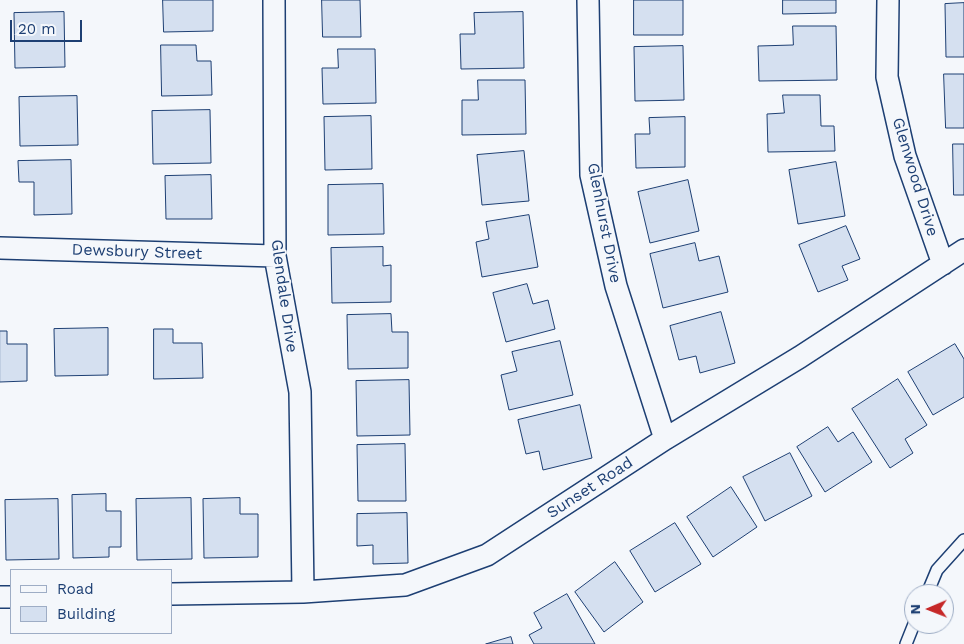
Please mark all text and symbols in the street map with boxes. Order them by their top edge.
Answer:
scale bar [12,10,85,42]
text: 20 m [18,20,56,38]
street label: Glenwood Drive [888,115,942,239]
street label: Glenhurst Drive [583,161,625,285]
street label: Glendale Drive [267,238,301,354]
street label: Dewsbury Street [71,240,203,264]
street label: Sunset Road [543,453,637,523]
legend [10,569,172,634]
text: Road [57,580,94,598]
north arrow [904,584,954,634]
text: N [907,604,923,615]
text: Building [57,605,115,623]

